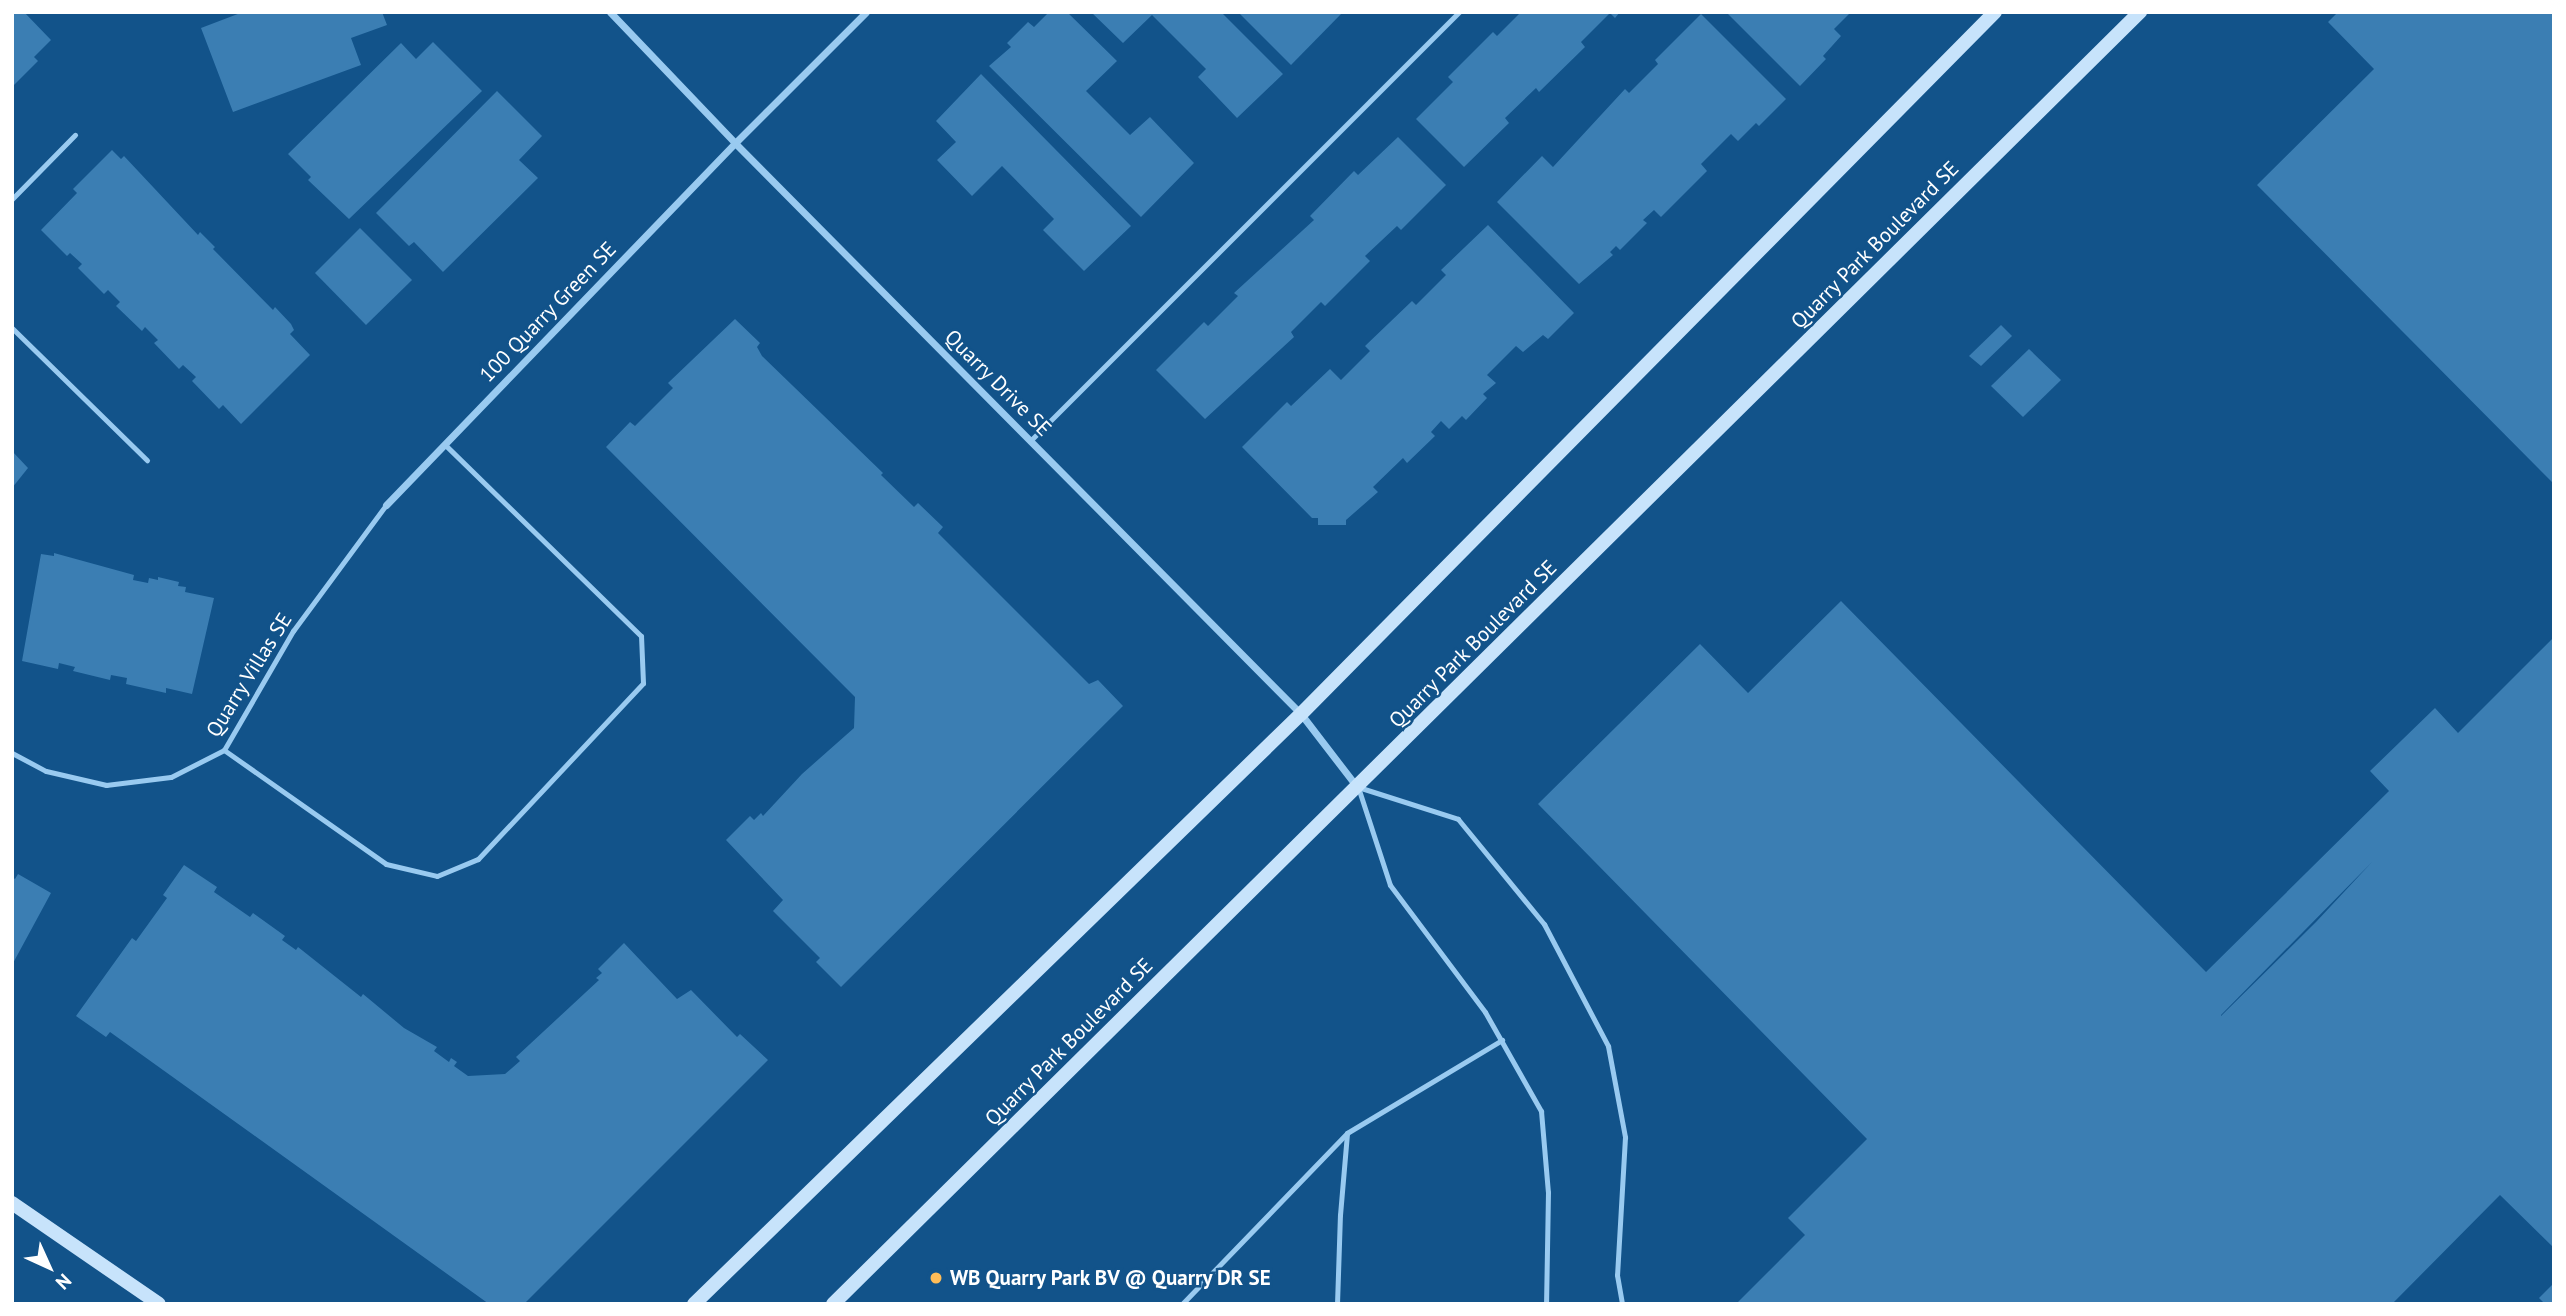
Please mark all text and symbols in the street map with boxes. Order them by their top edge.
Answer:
street label: Quarry Park Boulevard SE [1785,155,1965,335]
street label: 100 Quarry Green SE [474,236,622,388]
street label: Quarry Drive SE [939,324,1057,442]
street label: Quarry Park Boulevard SE [1383,554,1563,734]
street label: Quarry Villas SE [200,608,298,742]
street label: Quarry Park Boulevard SE [979,952,1159,1132]
north arrow [14,1232,84,1302]
place label: WB Quarry Park BV @ Quarry DR SE [950,1265,1274,1291]
text: N [51,1269,77,1295]
marker: WB Quarry Park BV @ Quarry DR SE [928,1270,944,1286]

